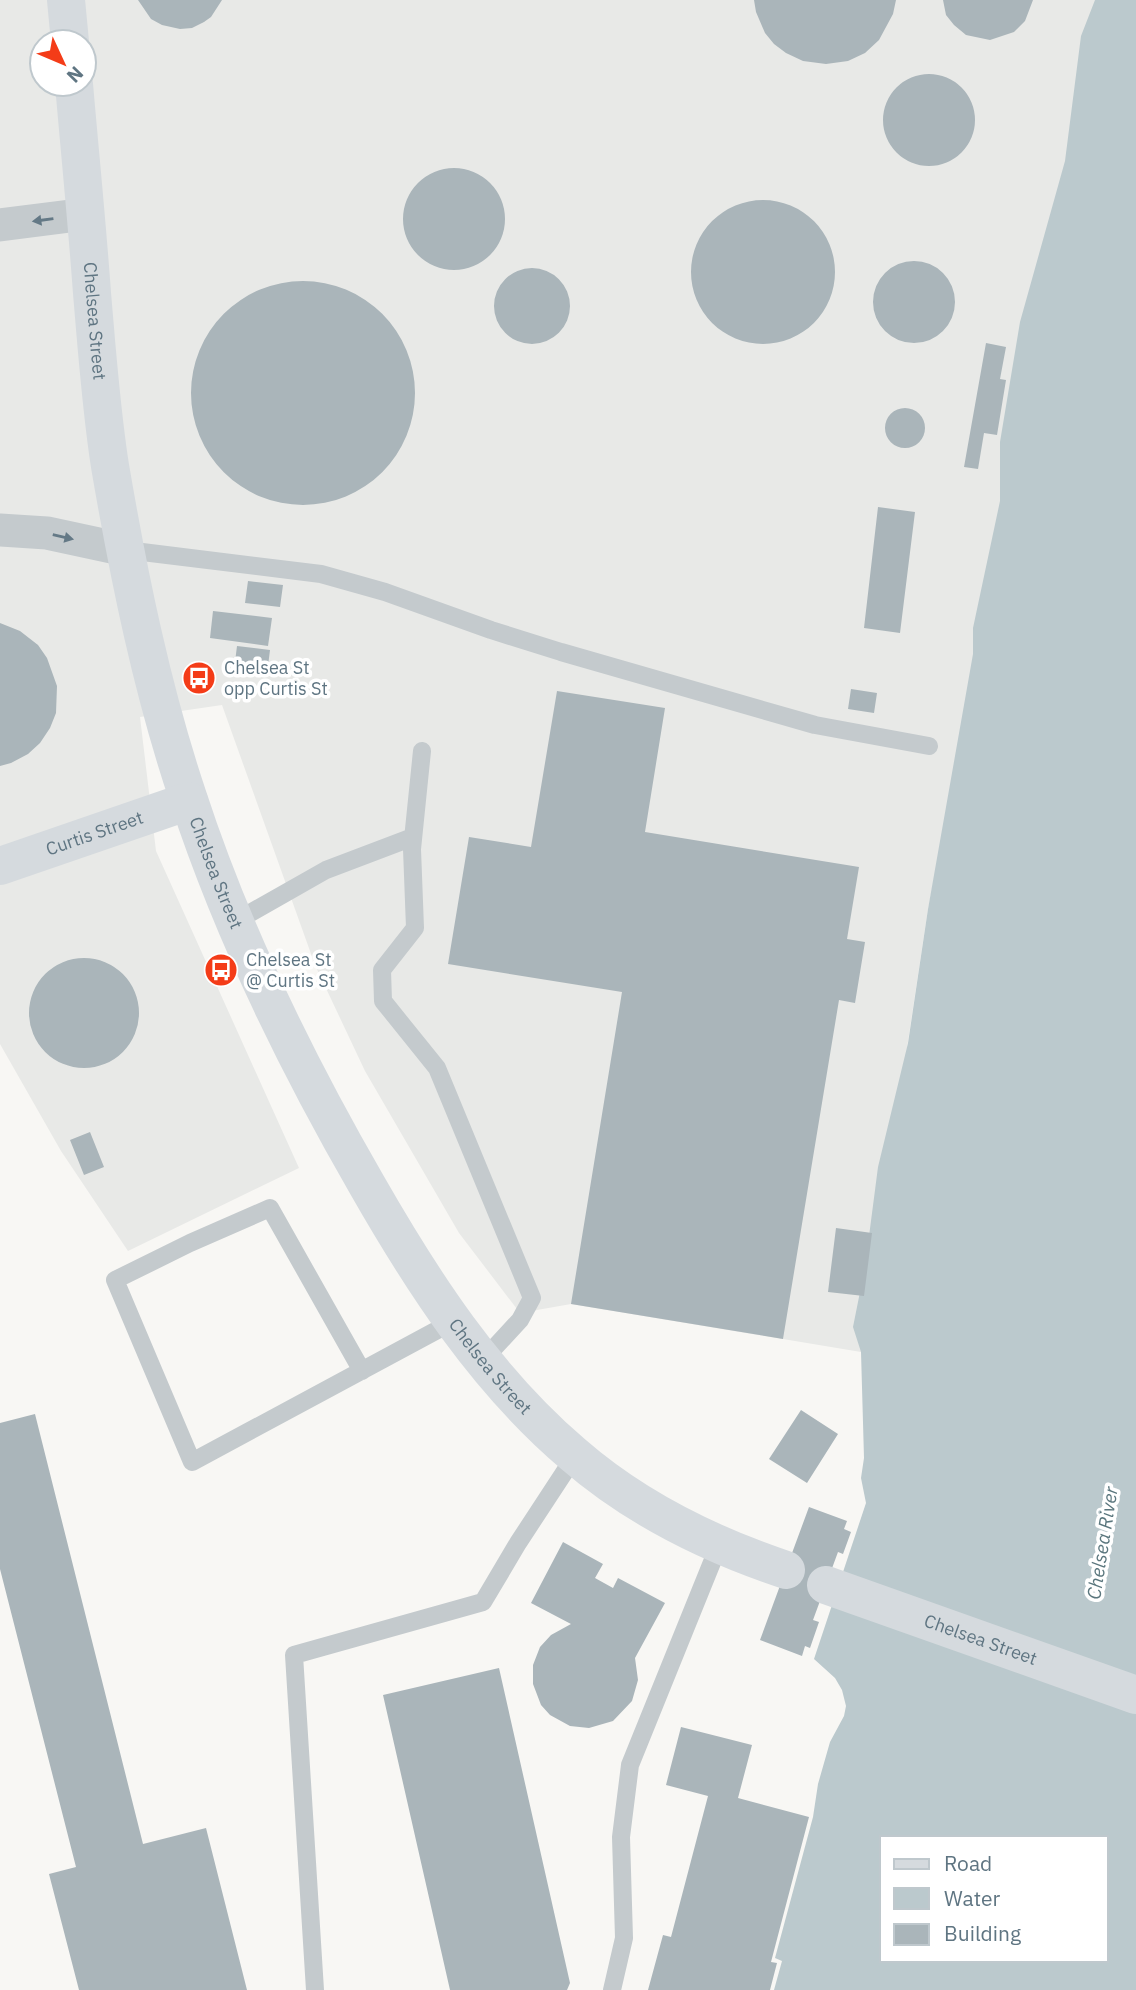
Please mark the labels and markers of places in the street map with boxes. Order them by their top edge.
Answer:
place label: Chelsea St opp Curtis St [224,656,328,700]
bus stop icon: Chelsea St opp Curtis St [180,659,218,697]
place label: Chelsea St @ Curtis St [246,948,335,992]
bus stop icon: Chelsea St @ Curtis St [202,951,240,989]

